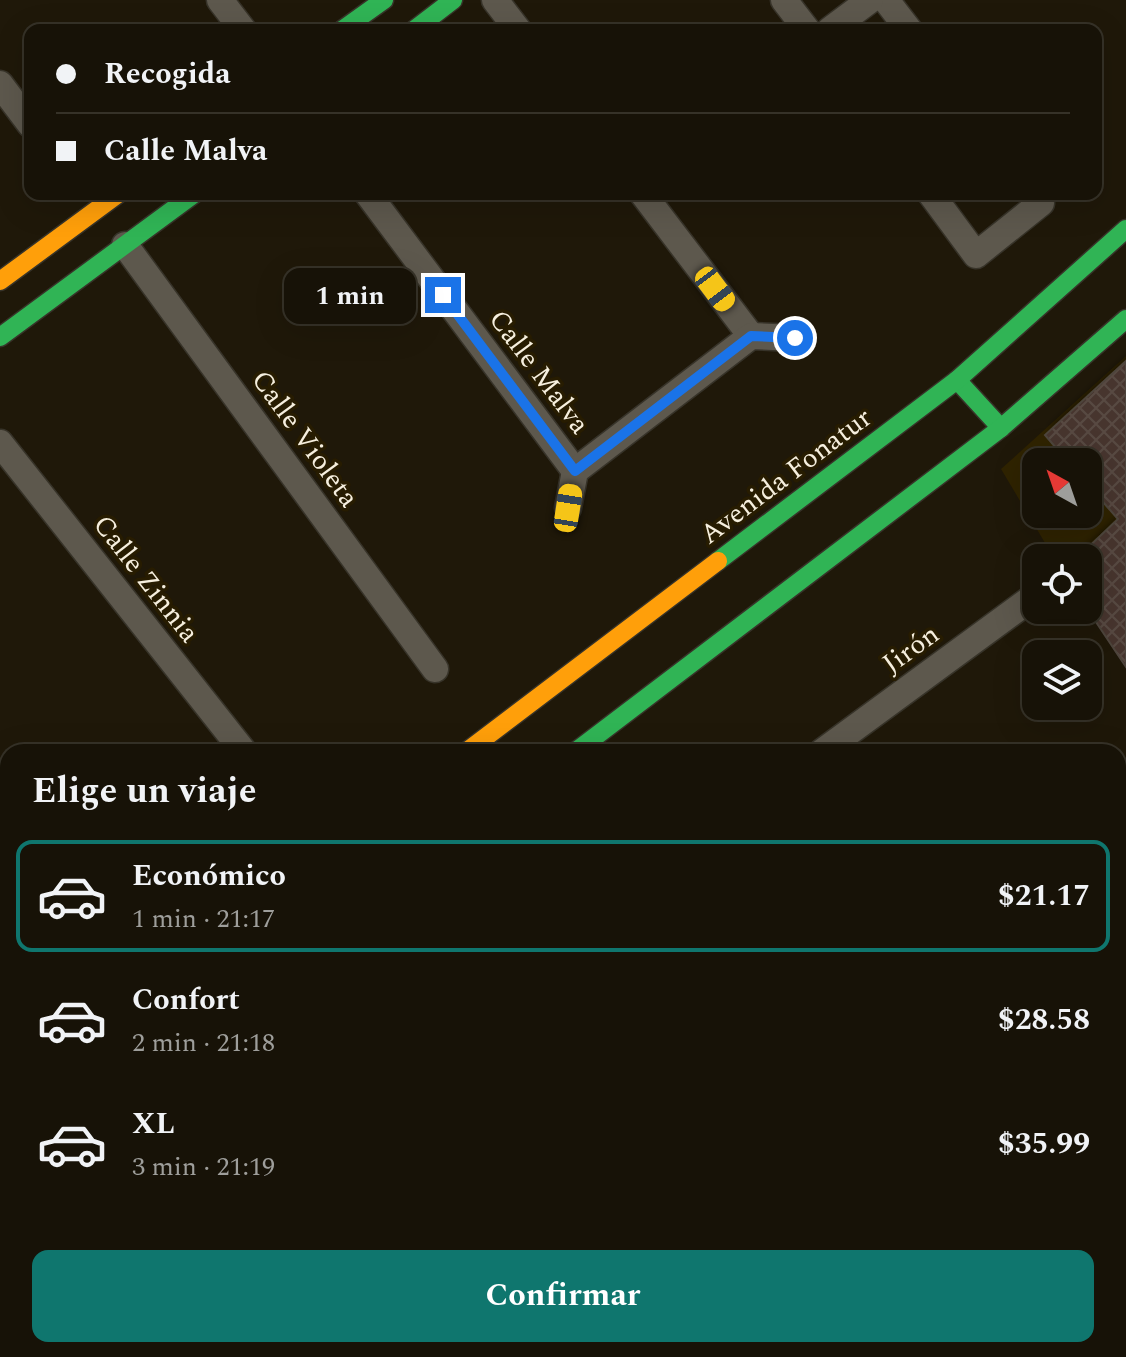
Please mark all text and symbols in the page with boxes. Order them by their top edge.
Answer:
text: Recogida [104,51,231,97]
text: Calle Malva [104,128,267,174]
car [691,263,739,315]
callout: 1 min [283,267,415,323]
text: 1 min [315,276,385,316]
route end [425,277,461,313]
street label: Calle Malva [477,300,600,444]
route start [777,320,813,356]
street label: Calle Violeta [240,361,370,517]
street label: Avenida Fonatur [691,397,881,555]
north arrow [1022,448,1102,528]
map controls [1022,448,1102,720]
car [552,482,584,534]
street label: Calle Zinnia [82,506,210,653]
button: locate [1022,544,1102,624]
street label: Jirón [873,614,949,685]
button: layers [1022,640,1102,720]
text: Elige un viaje [32,764,257,819]
text: Económico [132,853,286,899]
icon: car [36,860,108,932]
text: $21.17 [998,873,1090,919]
text: 1 min · 21:17 [132,899,275,939]
text: Confort [132,977,240,1023]
icon: car [36,984,108,1056]
text: $28.58 [998,997,1090,1043]
text: 2 min · 21:18 [132,1023,275,1063]
text: XL [132,1101,175,1147]
icon: car [36,1108,108,1180]
text: $35.99 [998,1121,1090,1167]
text: 3 min · 21:19 [132,1147,275,1187]
button: Confirmar [32,1250,1094,1342]

